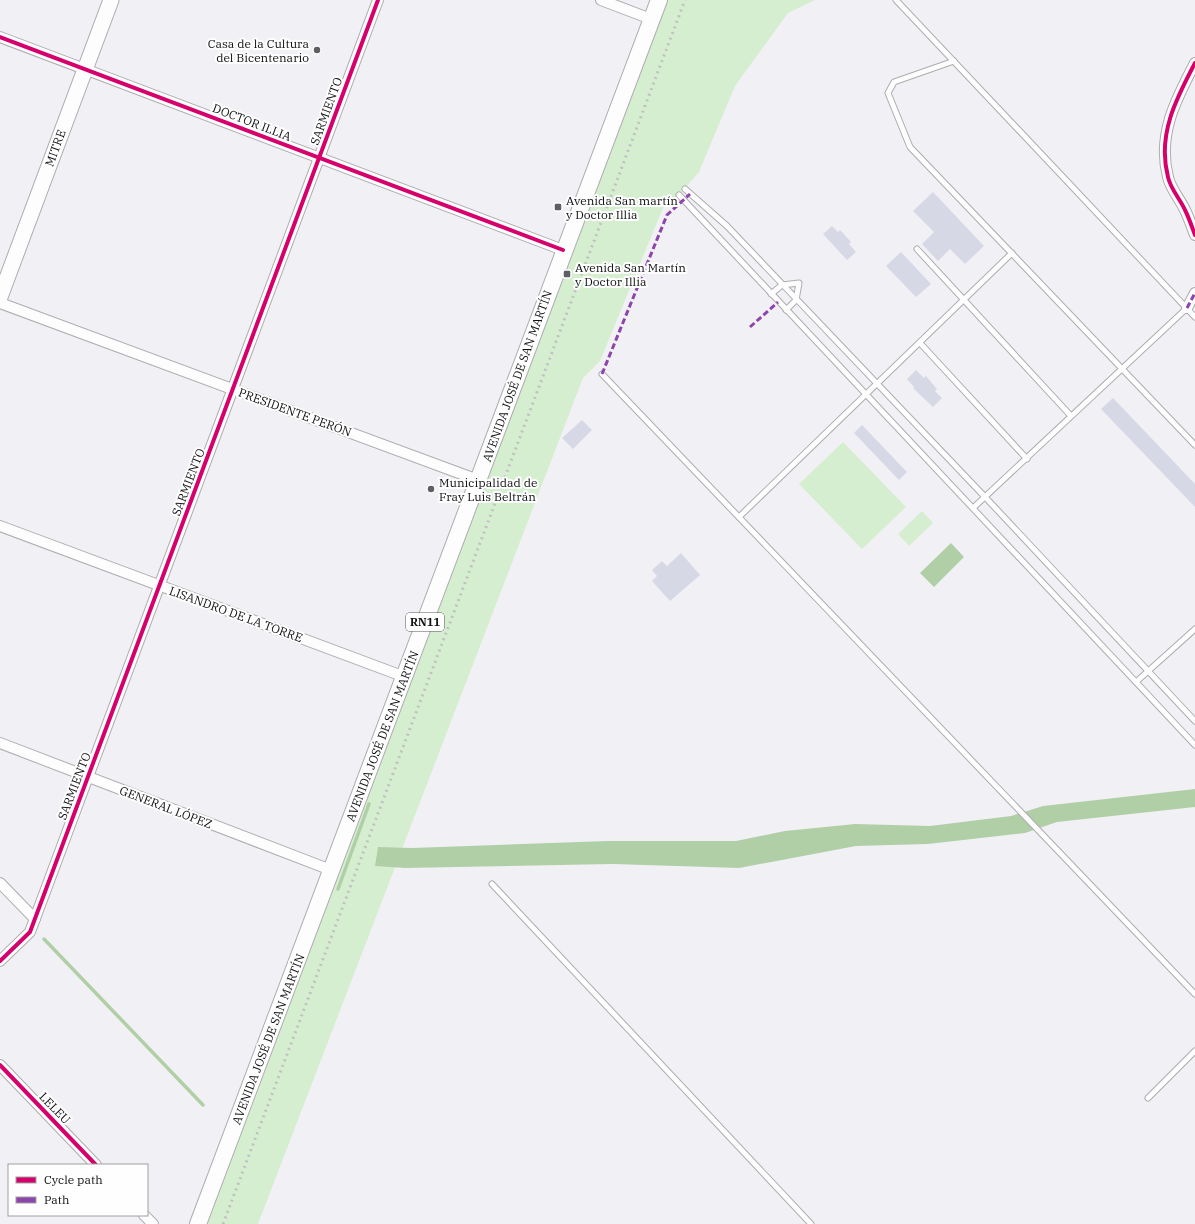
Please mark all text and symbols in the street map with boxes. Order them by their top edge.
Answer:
place label: Casa de la Cultura del Bicentenario [208,36,309,65]
marker: Casa de la Cultura del Bicentenario [312,45,322,55]
street label: SARMIENTO [307,75,345,147]
street label: DOCTOR ILLIA [211,100,294,144]
street label: MITRE [41,127,69,169]
place label: Avenida San martín y Doctor Illia [566,193,678,222]
marker: Avenida San martín y Doctor Illia [553,202,563,212]
place label: Avenida San Martín y Doctor Illia [575,260,686,289]
marker: Avenida San Martín y Doctor Illia [562,269,572,279]
street label: AVENIDA JOSÉ DE SAN MARTÍN [479,288,555,464]
street label: PRESIDENTE PERÓN [236,385,354,439]
street label: SARMIENTO [168,446,208,518]
place label: Municipalidad de Fray Luis Beltrán [439,475,537,504]
marker: Municipalidad de Fray Luis Beltrán [426,484,436,494]
street label: LISANDRO DE LA TORRE [167,583,305,645]
road number: RN11 [406,613,444,631]
street label: AVENIDA JOSÉ DE SAN MARTÍN [342,649,422,823]
street label: SARMIENTO [54,750,94,822]
street label: GENERAL LÓPEZ [118,782,214,832]
street label: AVENIDA JOSÉ DE SAN MARTÍN [228,952,308,1126]
street label: LELEU [36,1089,74,1127]
legend [8,1164,148,1216]
text: Cycle path [44,1172,103,1187]
text: Path [44,1192,70,1207]

